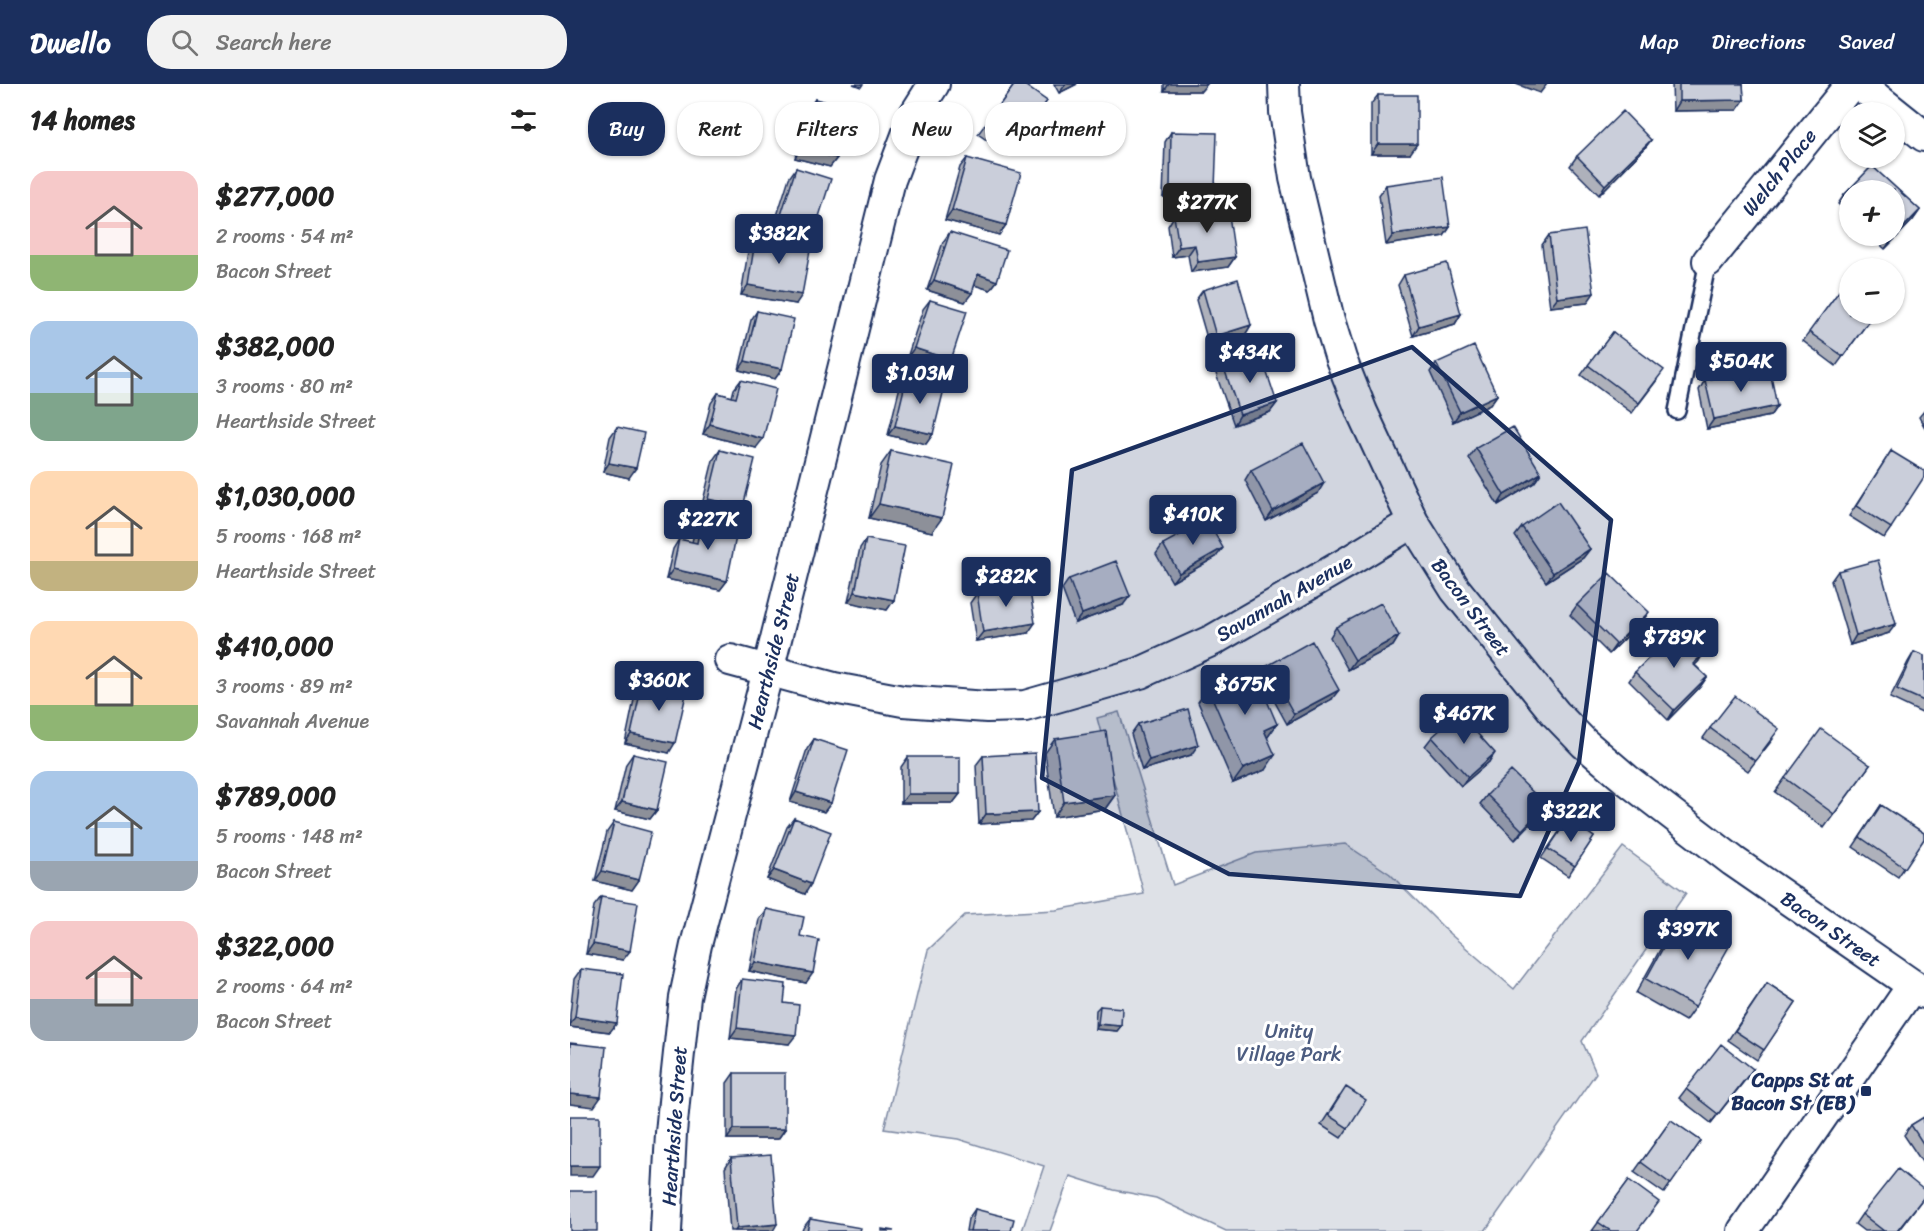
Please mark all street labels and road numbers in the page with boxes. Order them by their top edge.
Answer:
street label: Welch Place [1733,121,1826,224]
street label: Savannah Avenue [1209,545,1360,652]
street label: Bacon Street [1422,550,1520,664]
street label: Hearthside Street [737,569,810,733]
street label: Bacon Street [1773,882,1889,977]
street label: Hearthside Street [651,1045,698,1207]

